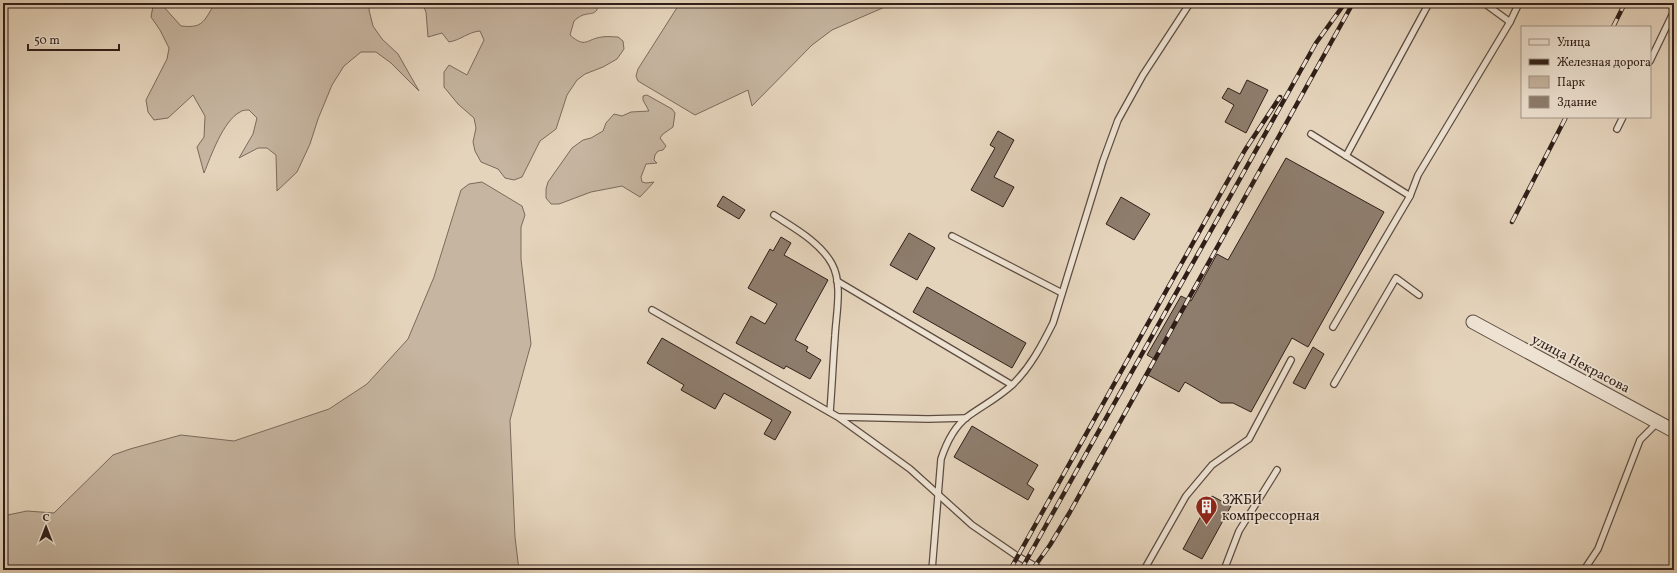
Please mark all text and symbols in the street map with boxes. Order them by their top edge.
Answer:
scale bar [28,26,119,52]
legend [1521,26,1651,118]
text: 50 m [34,33,60,49]
text: Улица [1557,35,1590,51]
text: Железная дорога [1557,55,1651,71]
text: Парк [1557,75,1585,91]
text: Здание [1557,95,1597,111]
street label: улица Некрасова [1528,330,1633,398]
place label: ЗЖБИ компрессорная [1222,491,1320,526]
building icon: ЗЖБИ компрессорная [1194,494,1220,527]
north arrow [26,507,66,547]
text: С [42,511,50,526]

